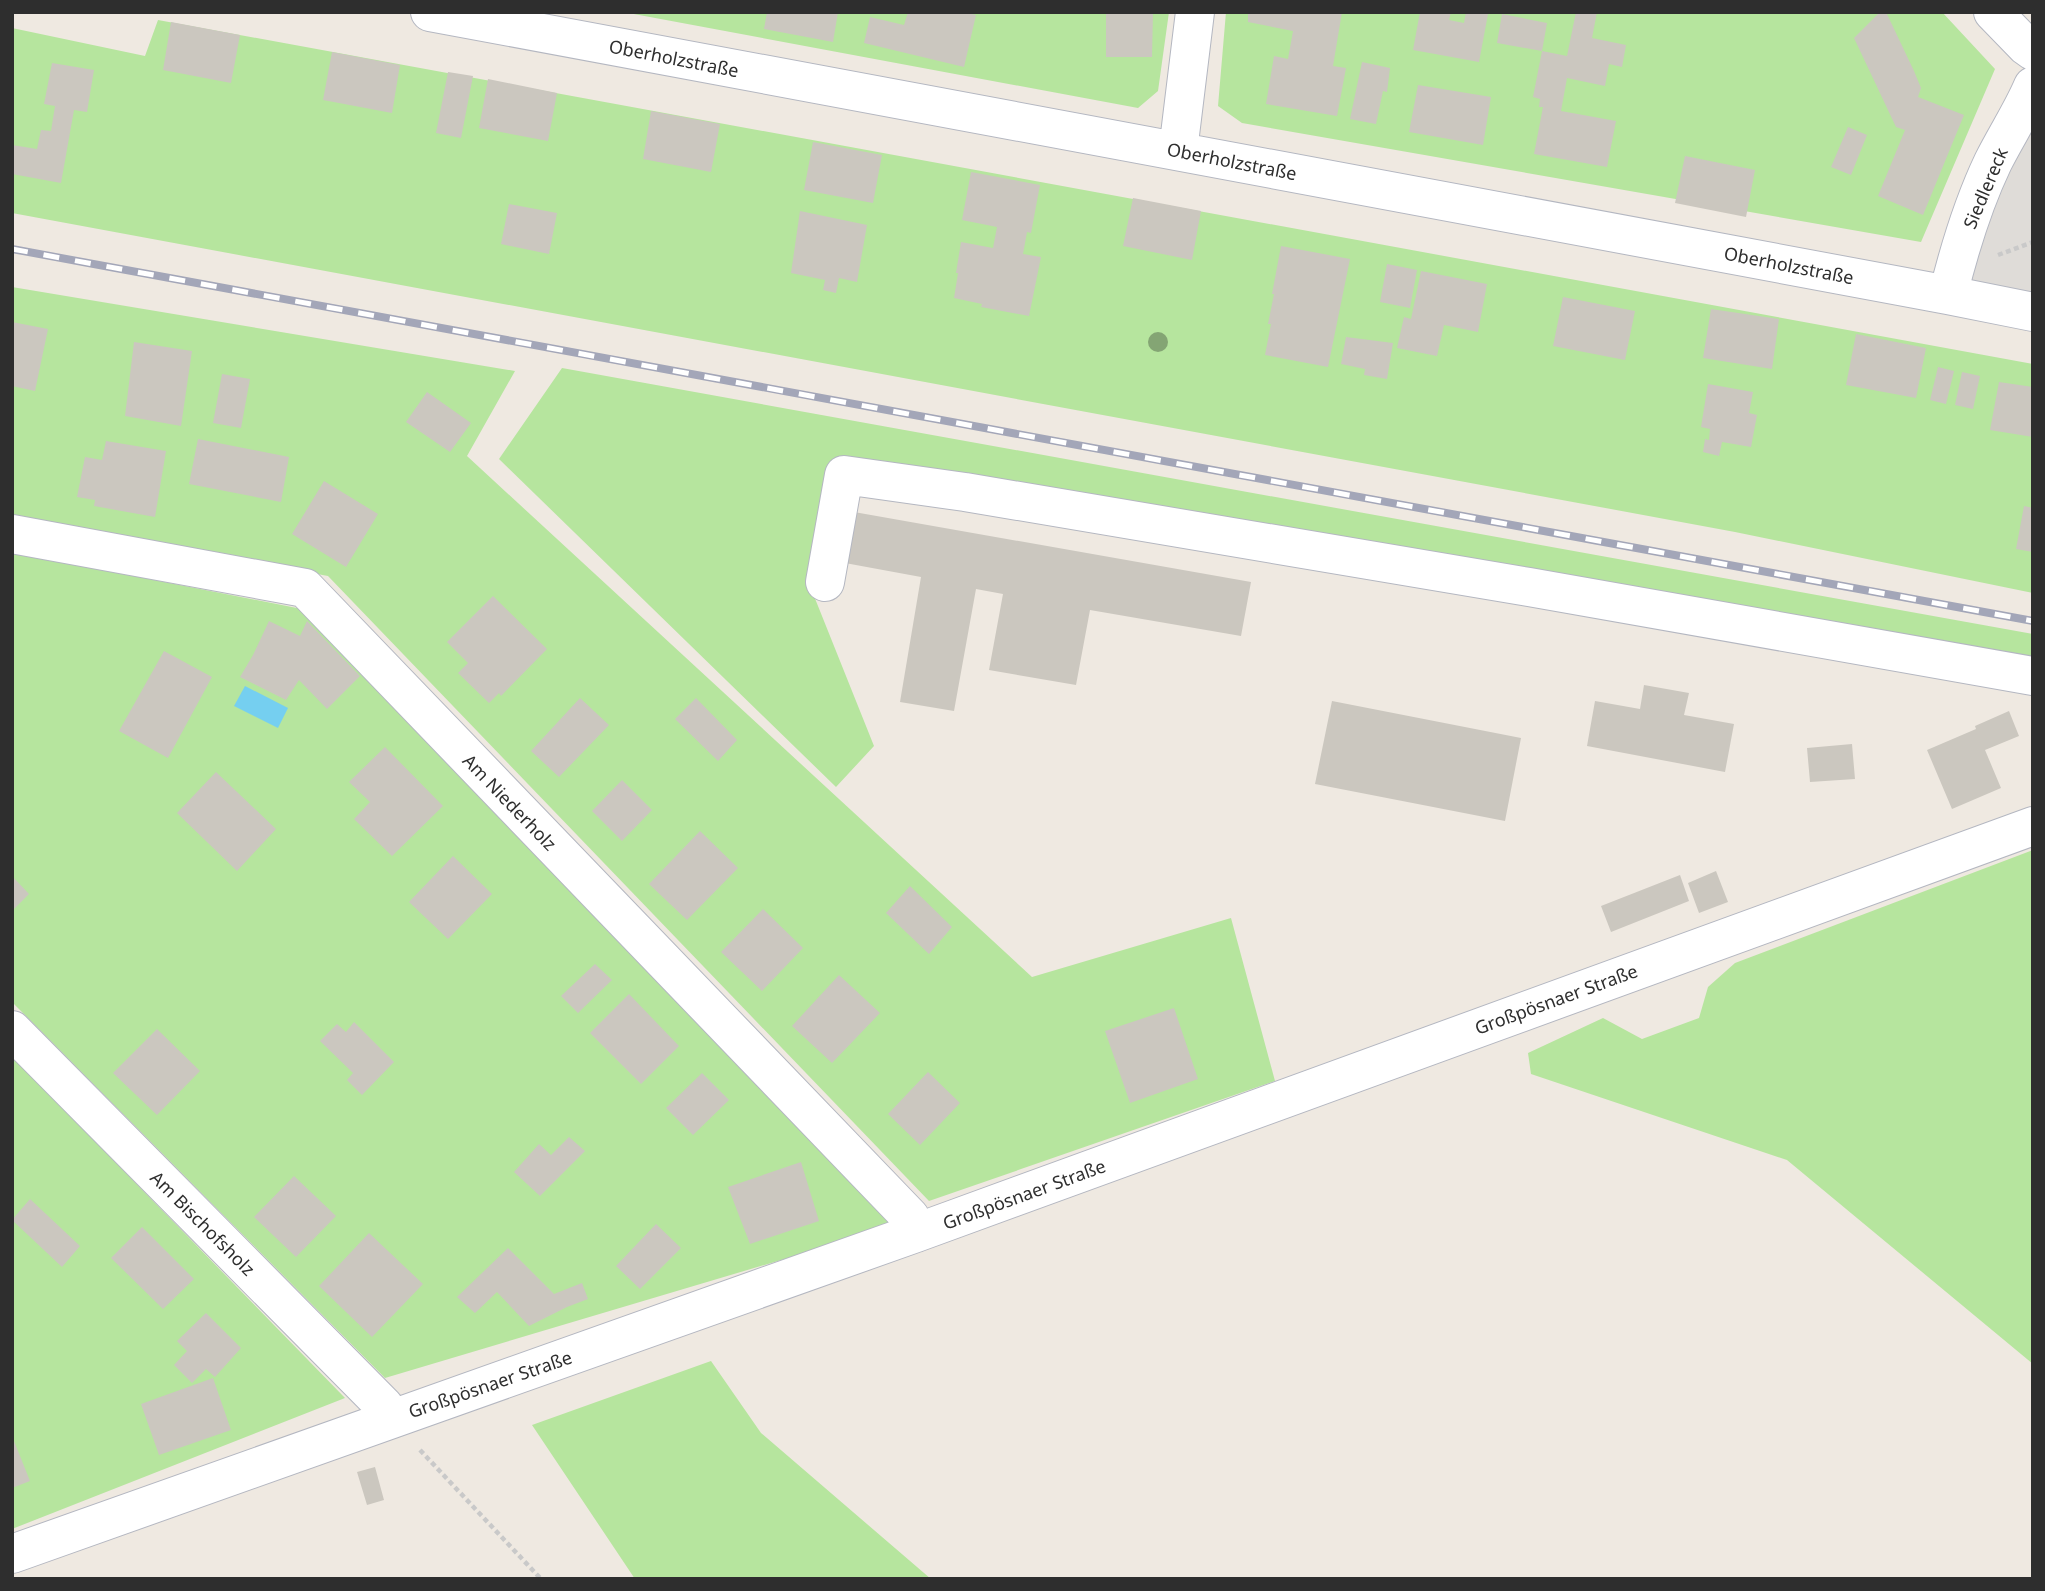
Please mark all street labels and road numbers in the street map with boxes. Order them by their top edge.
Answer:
street label: Oberholzstraße [607,34,741,82]
street label: Oberholzstraße [1165,137,1299,185]
street label: Siedlereck [1957,143,2013,232]
street label: Oberholzstraße [1722,241,1856,289]
street label: Am Niederholz [458,749,562,855]
street label: Großpösnaer Straße [1471,958,1641,1040]
street label: Großpösnaer Straße [939,1153,1109,1235]
street label: Am Bischofsholz [146,1166,260,1280]
street label: Großpösnaer Straße [405,1345,575,1423]

